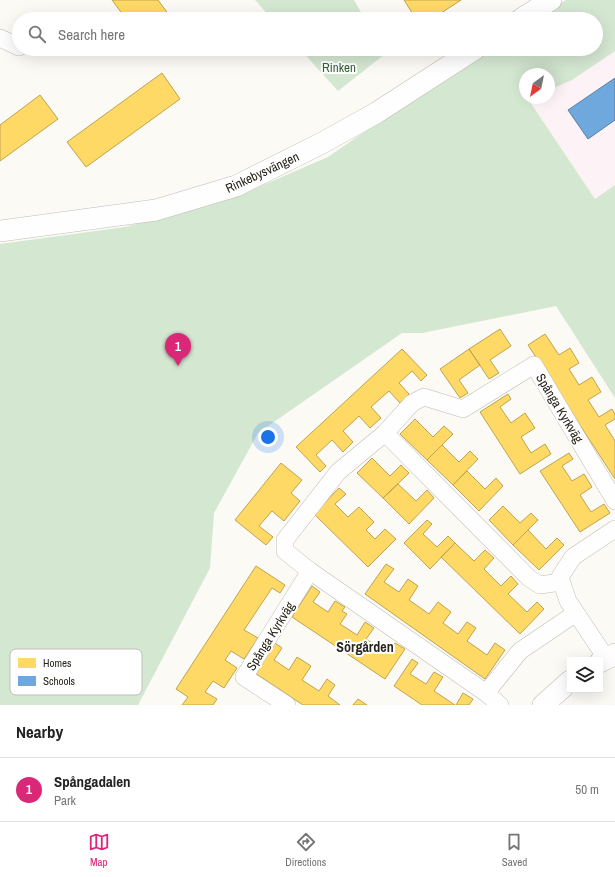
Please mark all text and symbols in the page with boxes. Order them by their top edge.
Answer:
search box [12,12,603,56]
icon: search [26,23,48,45]
text: Search here [58,24,125,45]
park label: Rinken [322,59,356,76]
north arrow [519,68,555,104]
street label: Rinkebysvängen [223,148,302,197]
pin: 1 [165,333,191,366]
street label: Spånga Kyrkväg [532,370,587,446]
your location [258,427,278,447]
street label: Spånga Kyrkväg [242,599,298,674]
district label: Sörgården [336,638,394,656]
legend [10,649,142,695]
text: Homes [43,656,72,670]
map controls [567,657,603,693]
button: layers [567,657,603,693]
text: Schools [43,674,76,688]
text: Nearby [16,720,63,743]
text: Spångadalen [54,771,131,792]
text: 1 [26,781,32,798]
text: 50 m [575,781,599,798]
text: Park [54,792,76,809]
tab: Map [88,831,110,869]
tab: Directions [285,831,326,869]
tab: Saved [502,831,527,869]

